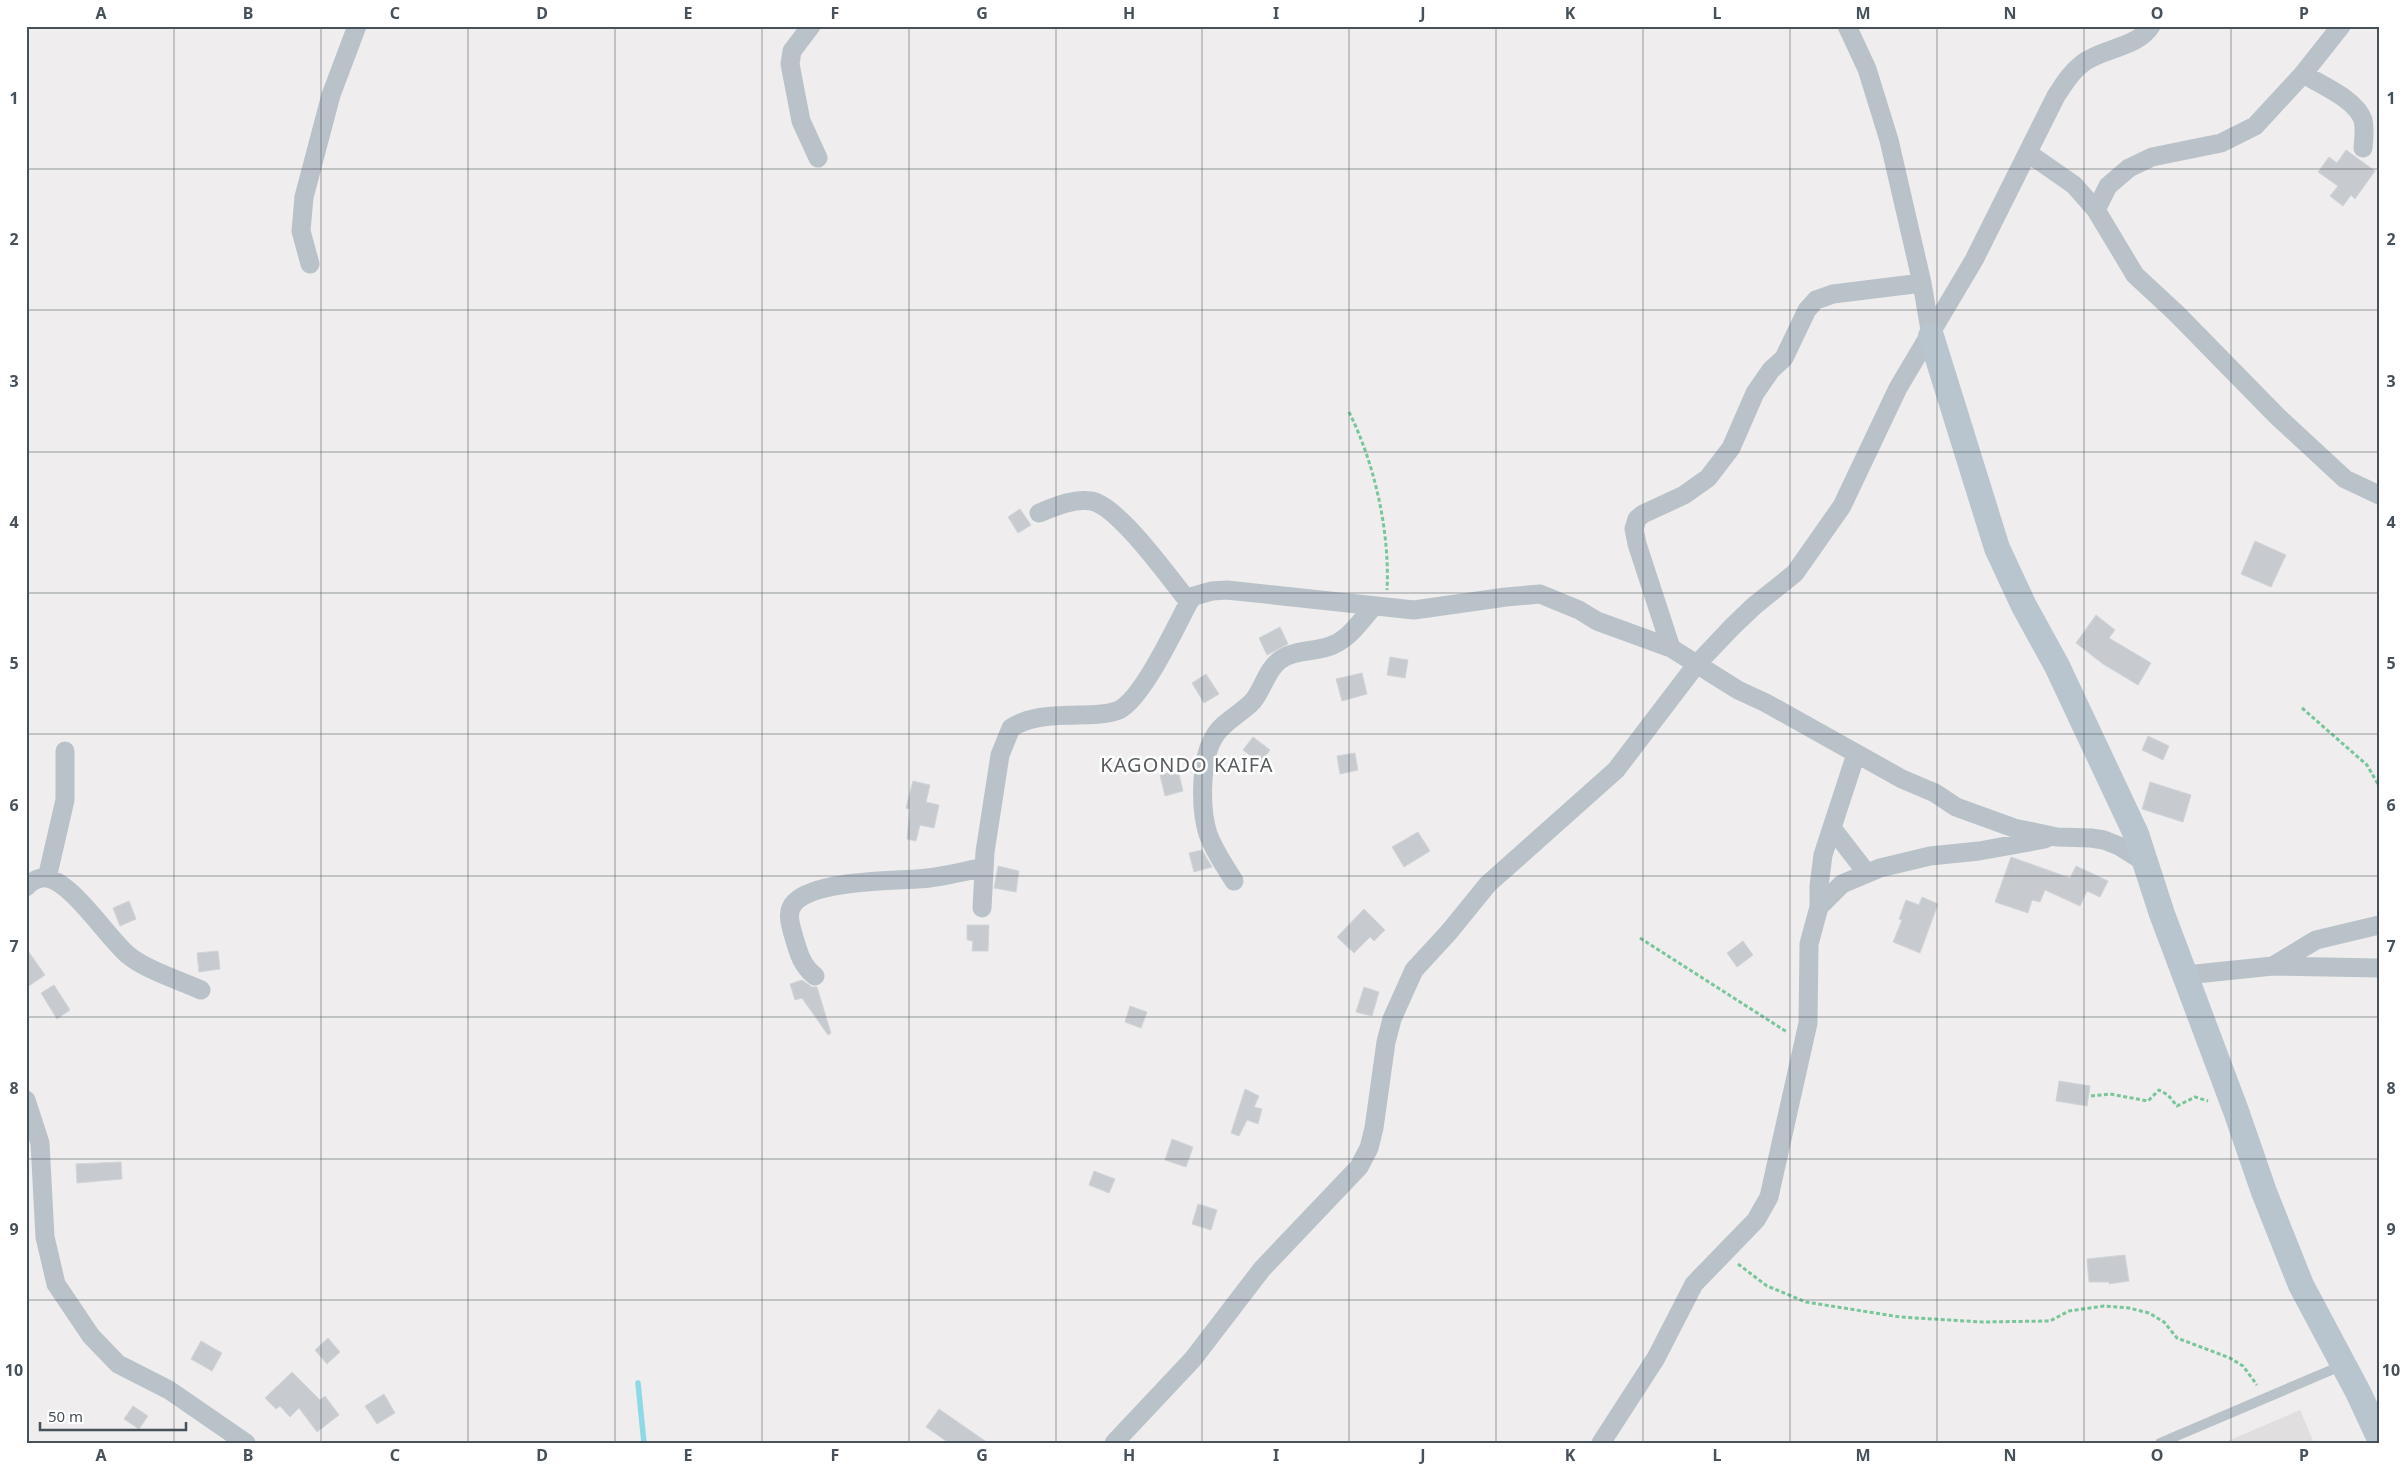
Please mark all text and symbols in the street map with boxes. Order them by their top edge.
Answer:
text: A [95,2,107,24]
text: B [243,2,253,24]
text: C [390,2,400,24]
text: D [536,2,548,24]
text: E [684,2,693,24]
text: F [831,2,839,24]
text: G [976,2,988,24]
text: H [1123,2,1135,24]
text: I [1273,2,1279,24]
text: J [1418,2,1426,24]
text: K [1565,2,1576,24]
text: L [1713,2,1722,24]
text: M [1855,2,1871,24]
text: N [2003,2,2017,24]
text: O [2151,2,2163,24]
text: P [2299,2,2309,24]
text: 1 [9,87,19,109]
text: 1 [2386,87,2396,109]
text: 2 [9,228,19,250]
text: 2 [2386,228,2396,250]
text: 3 [9,370,19,392]
text: 3 [2386,370,2396,392]
text: 4 [9,511,19,533]
text: 4 [2386,511,2396,533]
text: 5 [9,652,19,674]
text: 5 [2386,652,2396,674]
district label: KAGONDO KAIFA [1100,751,1274,778]
text: 6 [9,794,19,816]
text: 6 [2386,794,2396,816]
text: 7 [9,935,19,957]
text: 7 [2386,935,2396,957]
text: 8 [9,1077,19,1099]
text: 8 [2386,1077,2396,1099]
text: 9 [9,1218,19,1240]
text: 9 [2386,1218,2396,1240]
text: 10 [5,1359,23,1381]
text: 10 [2382,1359,2400,1381]
scale bar [40,1399,186,1431]
text: 50 m [48,1406,83,1426]
text: A [95,1444,107,1466]
text: B [243,1444,253,1466]
text: C [390,1444,400,1466]
text: D [536,1444,548,1466]
text: E [684,1444,693,1466]
text: F [831,1444,839,1466]
text: G [976,1444,988,1466]
text: H [1123,1444,1135,1466]
text: I [1273,1444,1279,1466]
text: J [1418,1444,1426,1466]
text: K [1565,1444,1576,1466]
text: L [1713,1444,1722,1466]
text: M [1855,1444,1871,1466]
text: N [2003,1444,2017,1466]
text: O [2151,1444,2163,1466]
text: P [2299,1444,2309,1466]

